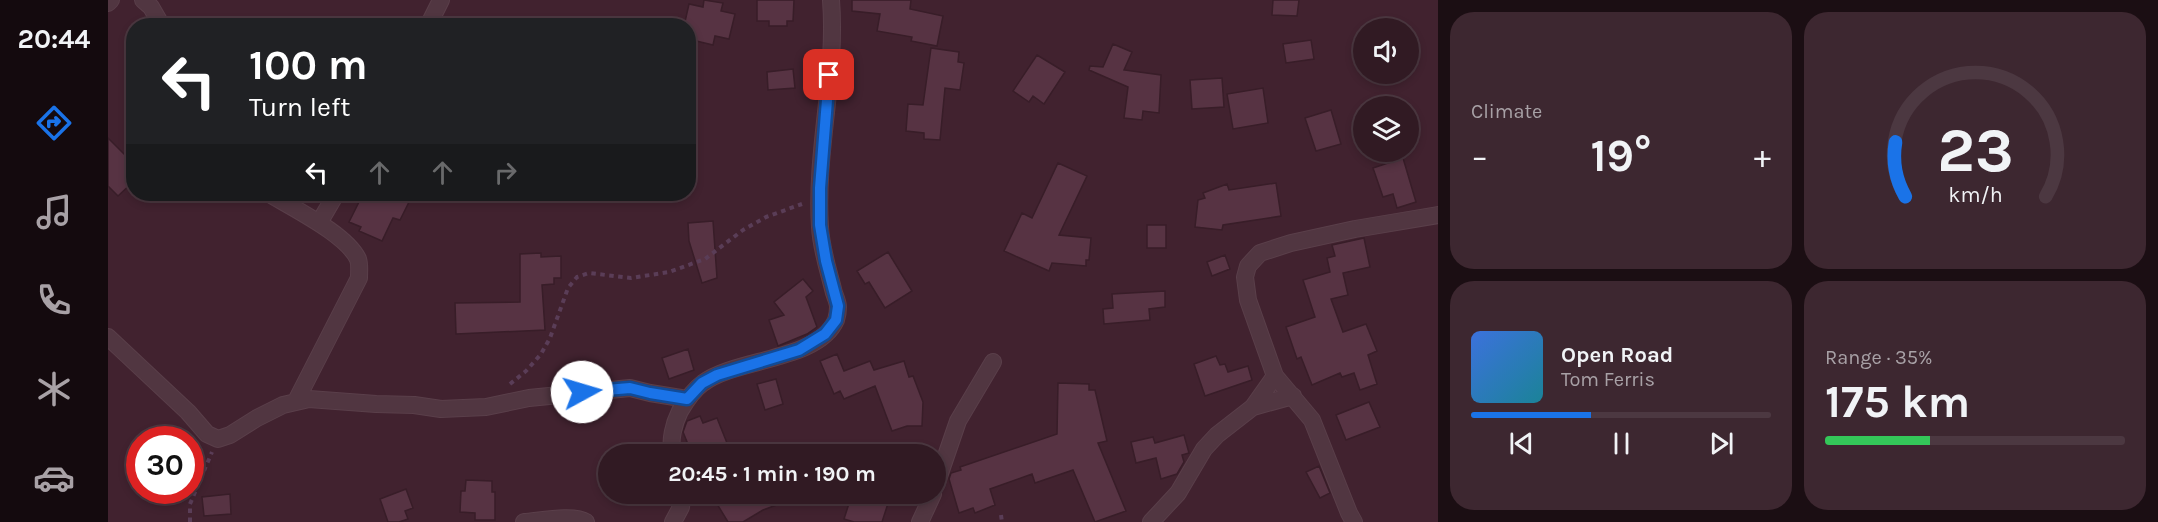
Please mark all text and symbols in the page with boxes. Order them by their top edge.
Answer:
map controls [1353,18,1419,162]
button: sound [1353,18,1419,84]
text: 20:44 [18,23,90,55]
text: 100 m [249,40,368,90]
icon: left [150,42,228,120]
pin [803,49,854,100]
icon: arrive [812,58,845,91]
text: Turn left [249,91,350,123]
button: layers [1353,96,1419,162]
text: Climate [1471,100,1542,123]
icon: directions [33,102,75,144]
text: 23 [1937,114,2013,187]
text: 19° [1591,130,1651,182]
text: − [1471,137,1488,175]
text: + [1754,137,1771,175]
icon: left [300,156,333,189]
icon: ahead [363,156,396,189]
icon: ahead [426,156,459,189]
icon: right [489,156,522,189]
text: km/h [1948,183,2002,208]
icon: music [33,191,75,233]
icon: phone [33,279,75,321]
text: Open Road [1561,342,1673,368]
text: Range · 35% [1825,346,1933,369]
position arrow [550,360,614,424]
icon: climate [33,368,75,410]
text: Tom Ferris [1561,368,1655,391]
text: 175 km [1825,376,1970,428]
speed limit sign: 30 [126,426,204,504]
icon: previous [1505,427,1538,460]
icon: pause [1605,427,1638,460]
icon: next [1705,427,1738,460]
icon: car [33,457,75,499]
text: 20:45 · 1 min · 190 m [668,461,876,487]

